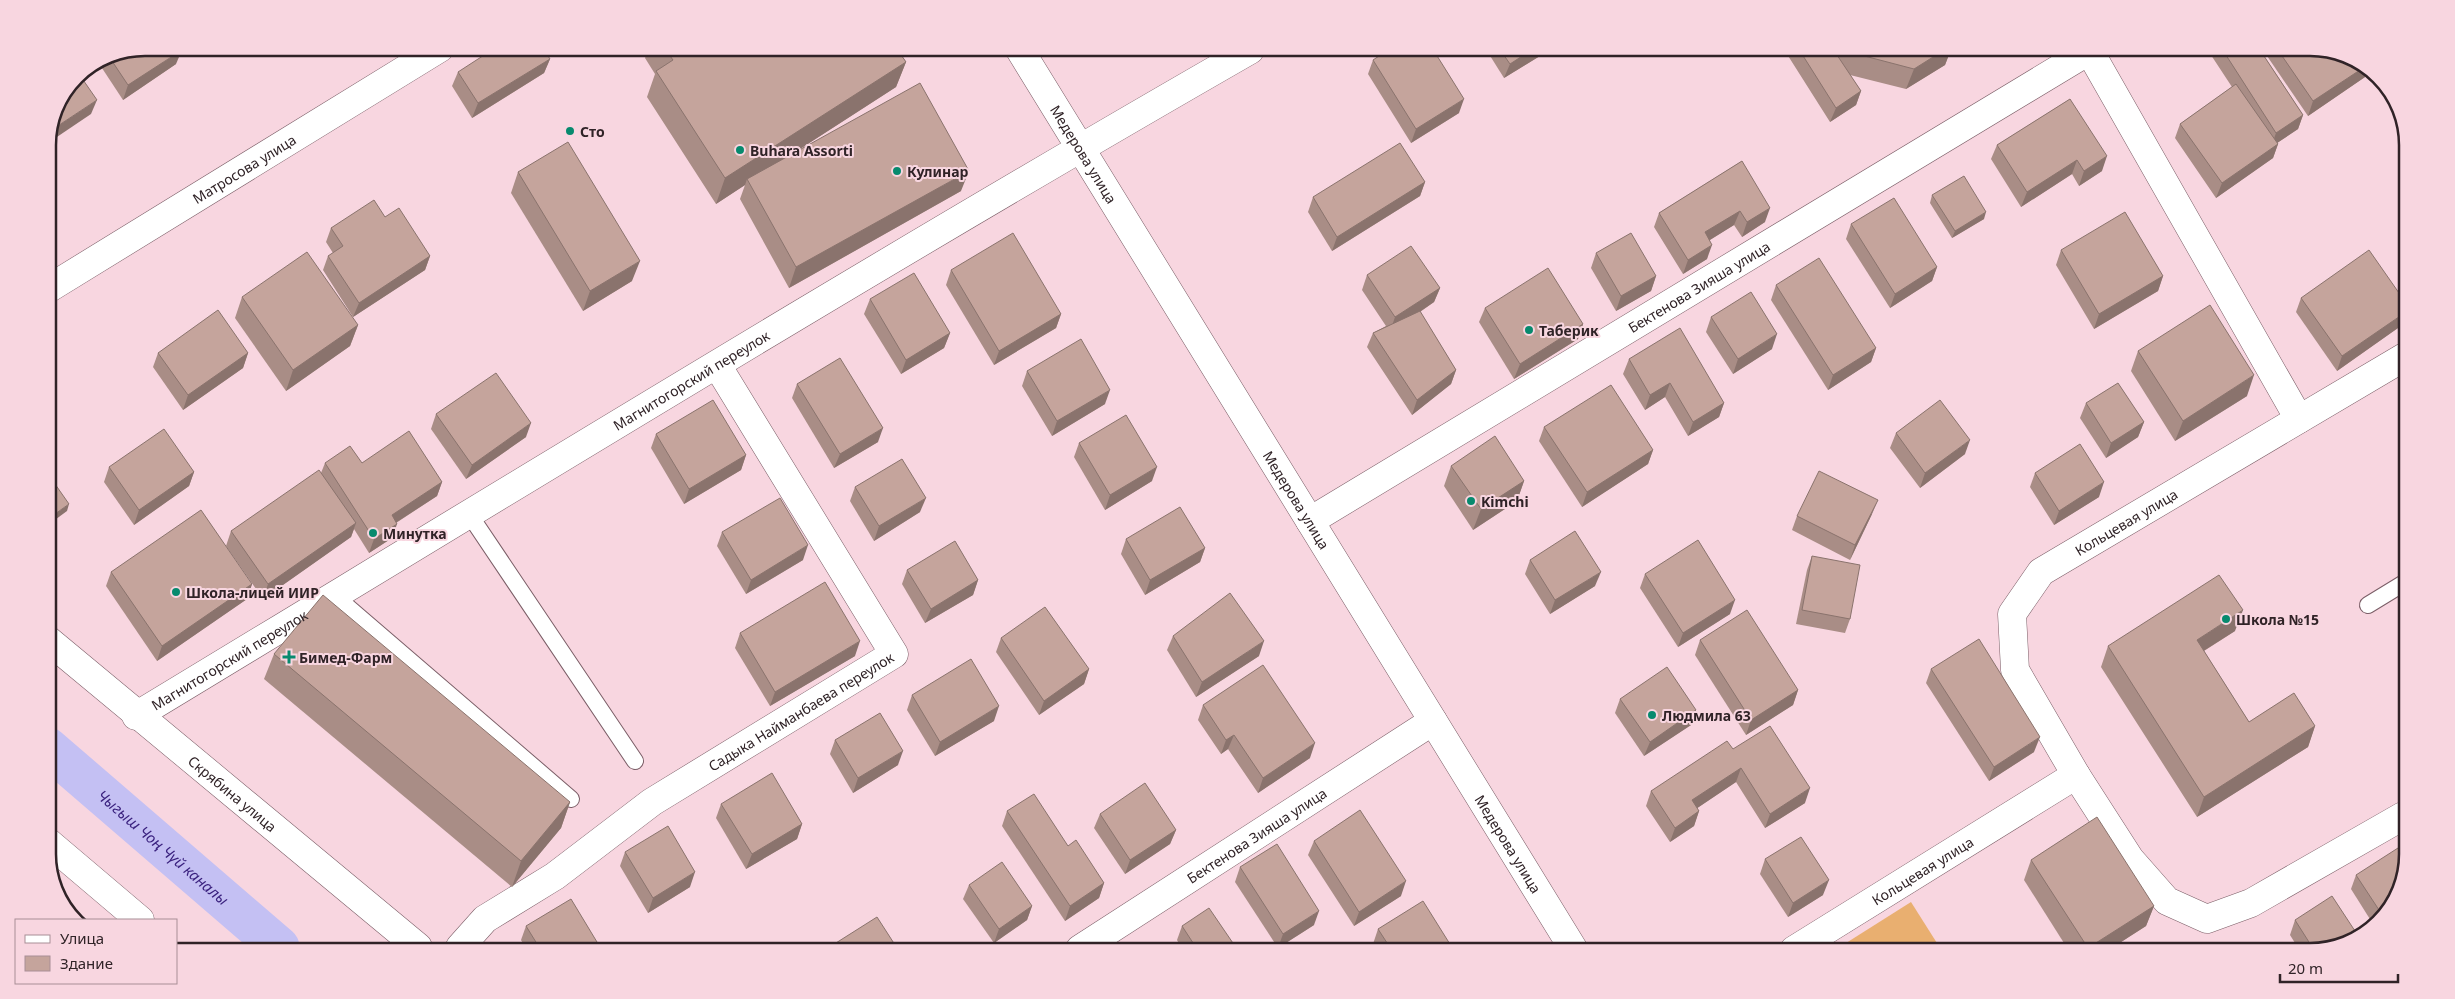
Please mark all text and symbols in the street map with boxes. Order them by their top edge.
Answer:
street label: Медерова улица [1046,101,1122,207]
place label: Сто [580,122,605,141]
marker: Сто [564,125,576,137]
street label: Матросова улица [189,130,299,208]
place label: Buhara Assorti [750,141,853,160]
marker: Buhara Assorti [734,144,746,156]
place label: Кулинар [907,162,969,181]
marker: Кулинар [891,165,903,177]
street label: Бектенова Зияша улица [1624,236,1773,337]
place label: Таберик [1539,321,1599,340]
marker: Таберик [1523,324,1535,336]
street label: Магнитогорский переулок [609,325,773,434]
street label: Медерова улица [1259,447,1334,552]
street label: Кольцевая улица [2071,484,2181,559]
place label: Kimchi [1481,492,1529,511]
marker: Kimchi [1465,495,1477,507]
place label: Минутка [383,524,447,543]
marker: Минутка [367,527,379,539]
place label: Школа-лицей ИИР [186,583,319,602]
marker: Школа-лицей ИИР [170,586,182,598]
street label: Магнитогорский переулок [148,605,311,714]
place label: Школа №15 [2236,610,2319,629]
marker: Школа №15 [2220,613,2232,625]
street label: Садыка Найманбаева переулок [704,647,898,775]
place label: Бимед-Фарм [299,648,392,667]
marker: Бимед-Фарм [283,651,295,663]
place label: Людмила 63 [1662,706,1751,725]
marker: Людмила 63 [1646,709,1658,721]
street label: Скрябина улица [184,751,281,836]
street label: Бектенова Зияша улица [1183,783,1330,887]
water label: Чыгыш Чоң Чүй каналы [93,785,233,909]
street label: Медерова улица [1471,791,1546,897]
street label: Кольцевая улица [1868,832,1977,909]
legend [15,919,178,984]
text: Улица [60,928,104,948]
scale bar [2280,952,2398,984]
text: Здание [60,953,113,973]
text: 20 m [2288,958,2323,978]

